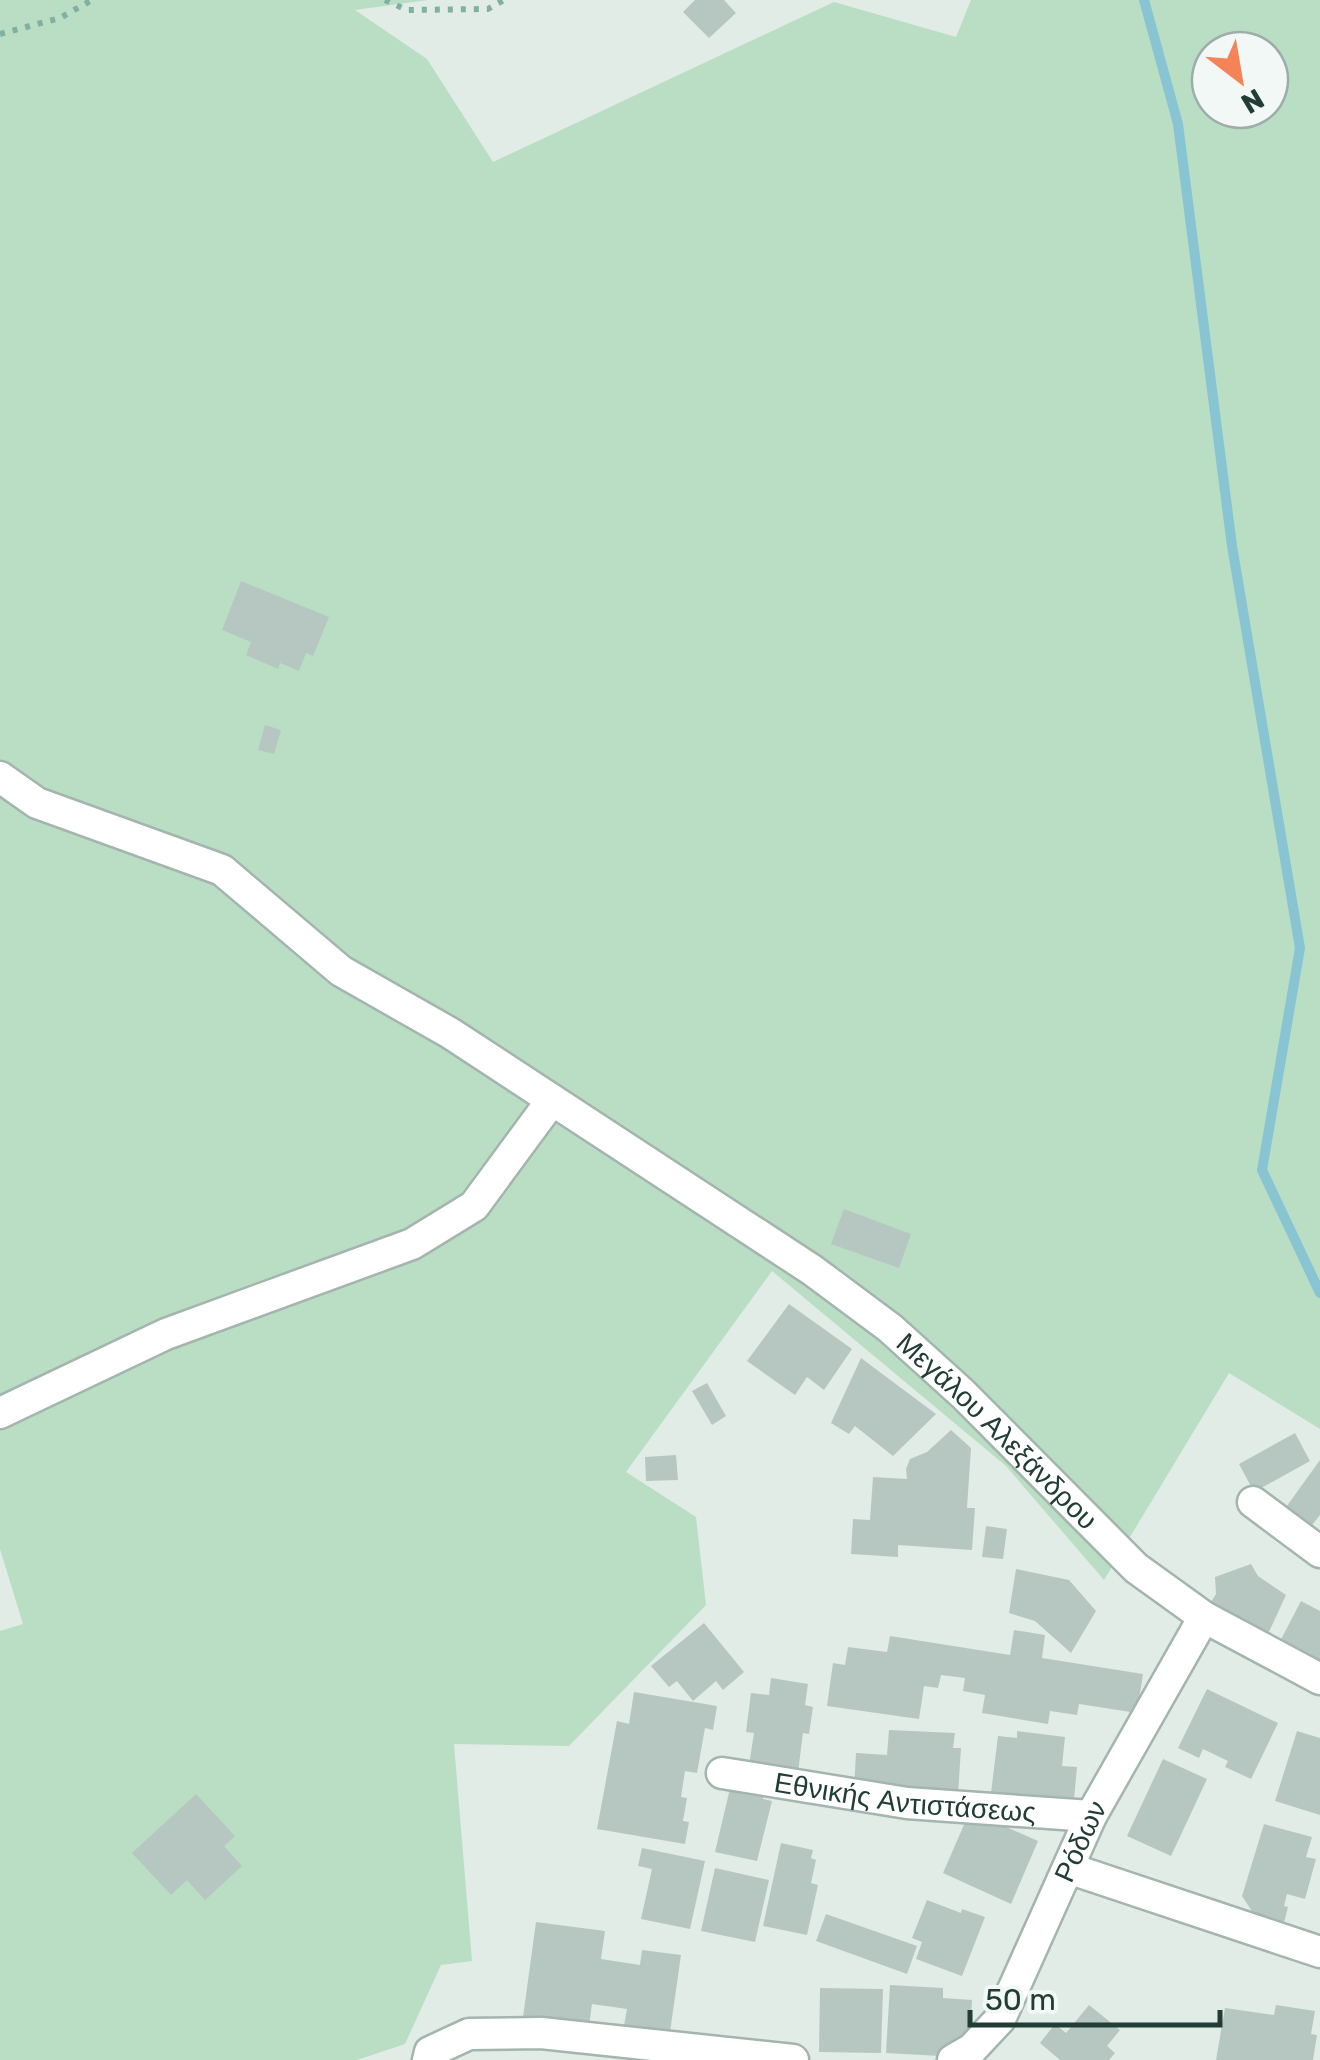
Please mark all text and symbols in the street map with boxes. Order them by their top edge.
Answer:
north arrow [1190,30,1290,130]
text: N [1235,82,1270,120]
street label: Μεγάλου Αλεξάνδρου [890,1326,1104,1536]
street label: Εθνικής Αντιστάσεως [772,1766,1037,1829]
street label: Ρόδων [1048,1795,1113,1887]
scale bar [970,1965,1220,2027]
text: 50 m [985,1982,1056,2018]

